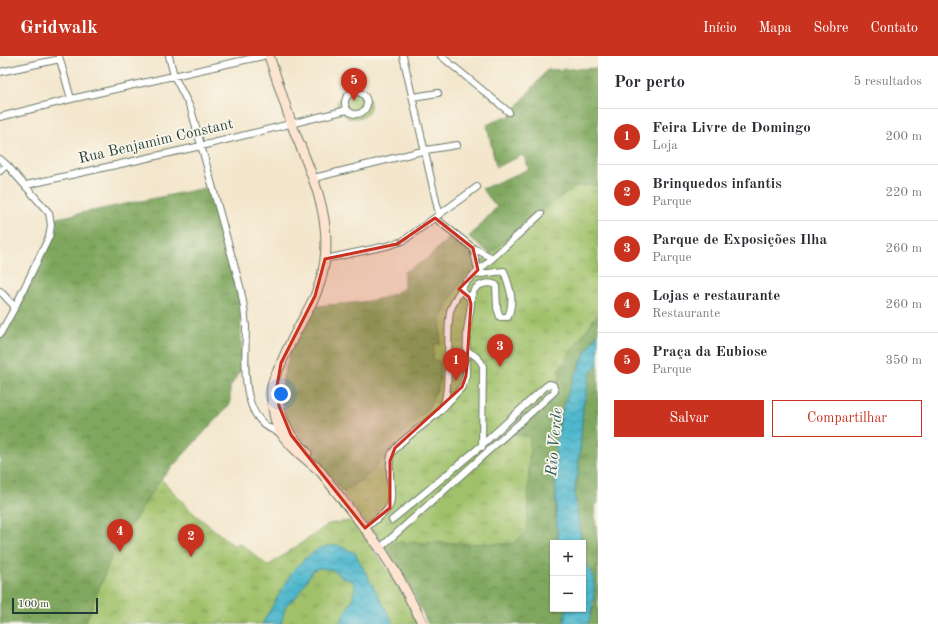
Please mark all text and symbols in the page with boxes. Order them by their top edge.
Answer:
text: Gridwalk [20,19,98,38]
text: Início [703,21,737,35]
text: Mapa [759,21,791,35]
text: Sobre [813,21,848,35]
text: Contato [870,21,918,35]
pin: 5 [341,68,367,101]
text: Por perto [614,74,685,91]
text: 5 resultados [854,75,922,88]
street label: Rua Benjamim Constant [77,117,235,167]
text: Feira Livre de Domingo [652,121,811,136]
text: 1 [623,130,631,143]
text: 200 m [885,130,922,143]
text: Loja [652,139,678,152]
text: Brinquedos infantis [652,177,782,192]
text: 2 [623,186,631,199]
text: 220 m [885,186,922,199]
text: Parque [652,195,691,208]
text: Parque de Exposições Ilha [652,233,827,248]
one-way arrow [397,237,409,245]
text: 3 [623,242,631,255]
text: 260 m [885,242,922,255]
text: Parque [652,251,691,264]
text: Lojas e restaurante [652,289,780,304]
text: 4 [623,298,631,311]
text: 260 m [885,298,922,311]
text: Restaurante [652,307,720,320]
pin: 3 [487,334,513,367]
text: Praça da Eubiose [652,345,767,360]
pin: 1 [443,348,469,381]
text: 5 [623,354,631,367]
text: 350 m [885,354,922,367]
text: Parque [652,363,691,376]
your location [271,384,291,404]
button: Salvar [614,400,764,437]
button: Compartilhar [772,400,922,437]
water label: Rio Verde [544,406,566,478]
pin: 4 [107,519,133,552]
pin: 2 [178,524,204,557]
map controls [550,540,586,612]
button: + [550,540,586,576]
button: − [550,576,586,612]
scale bar [12,596,98,615]
text: 100 m [18,599,49,610]

